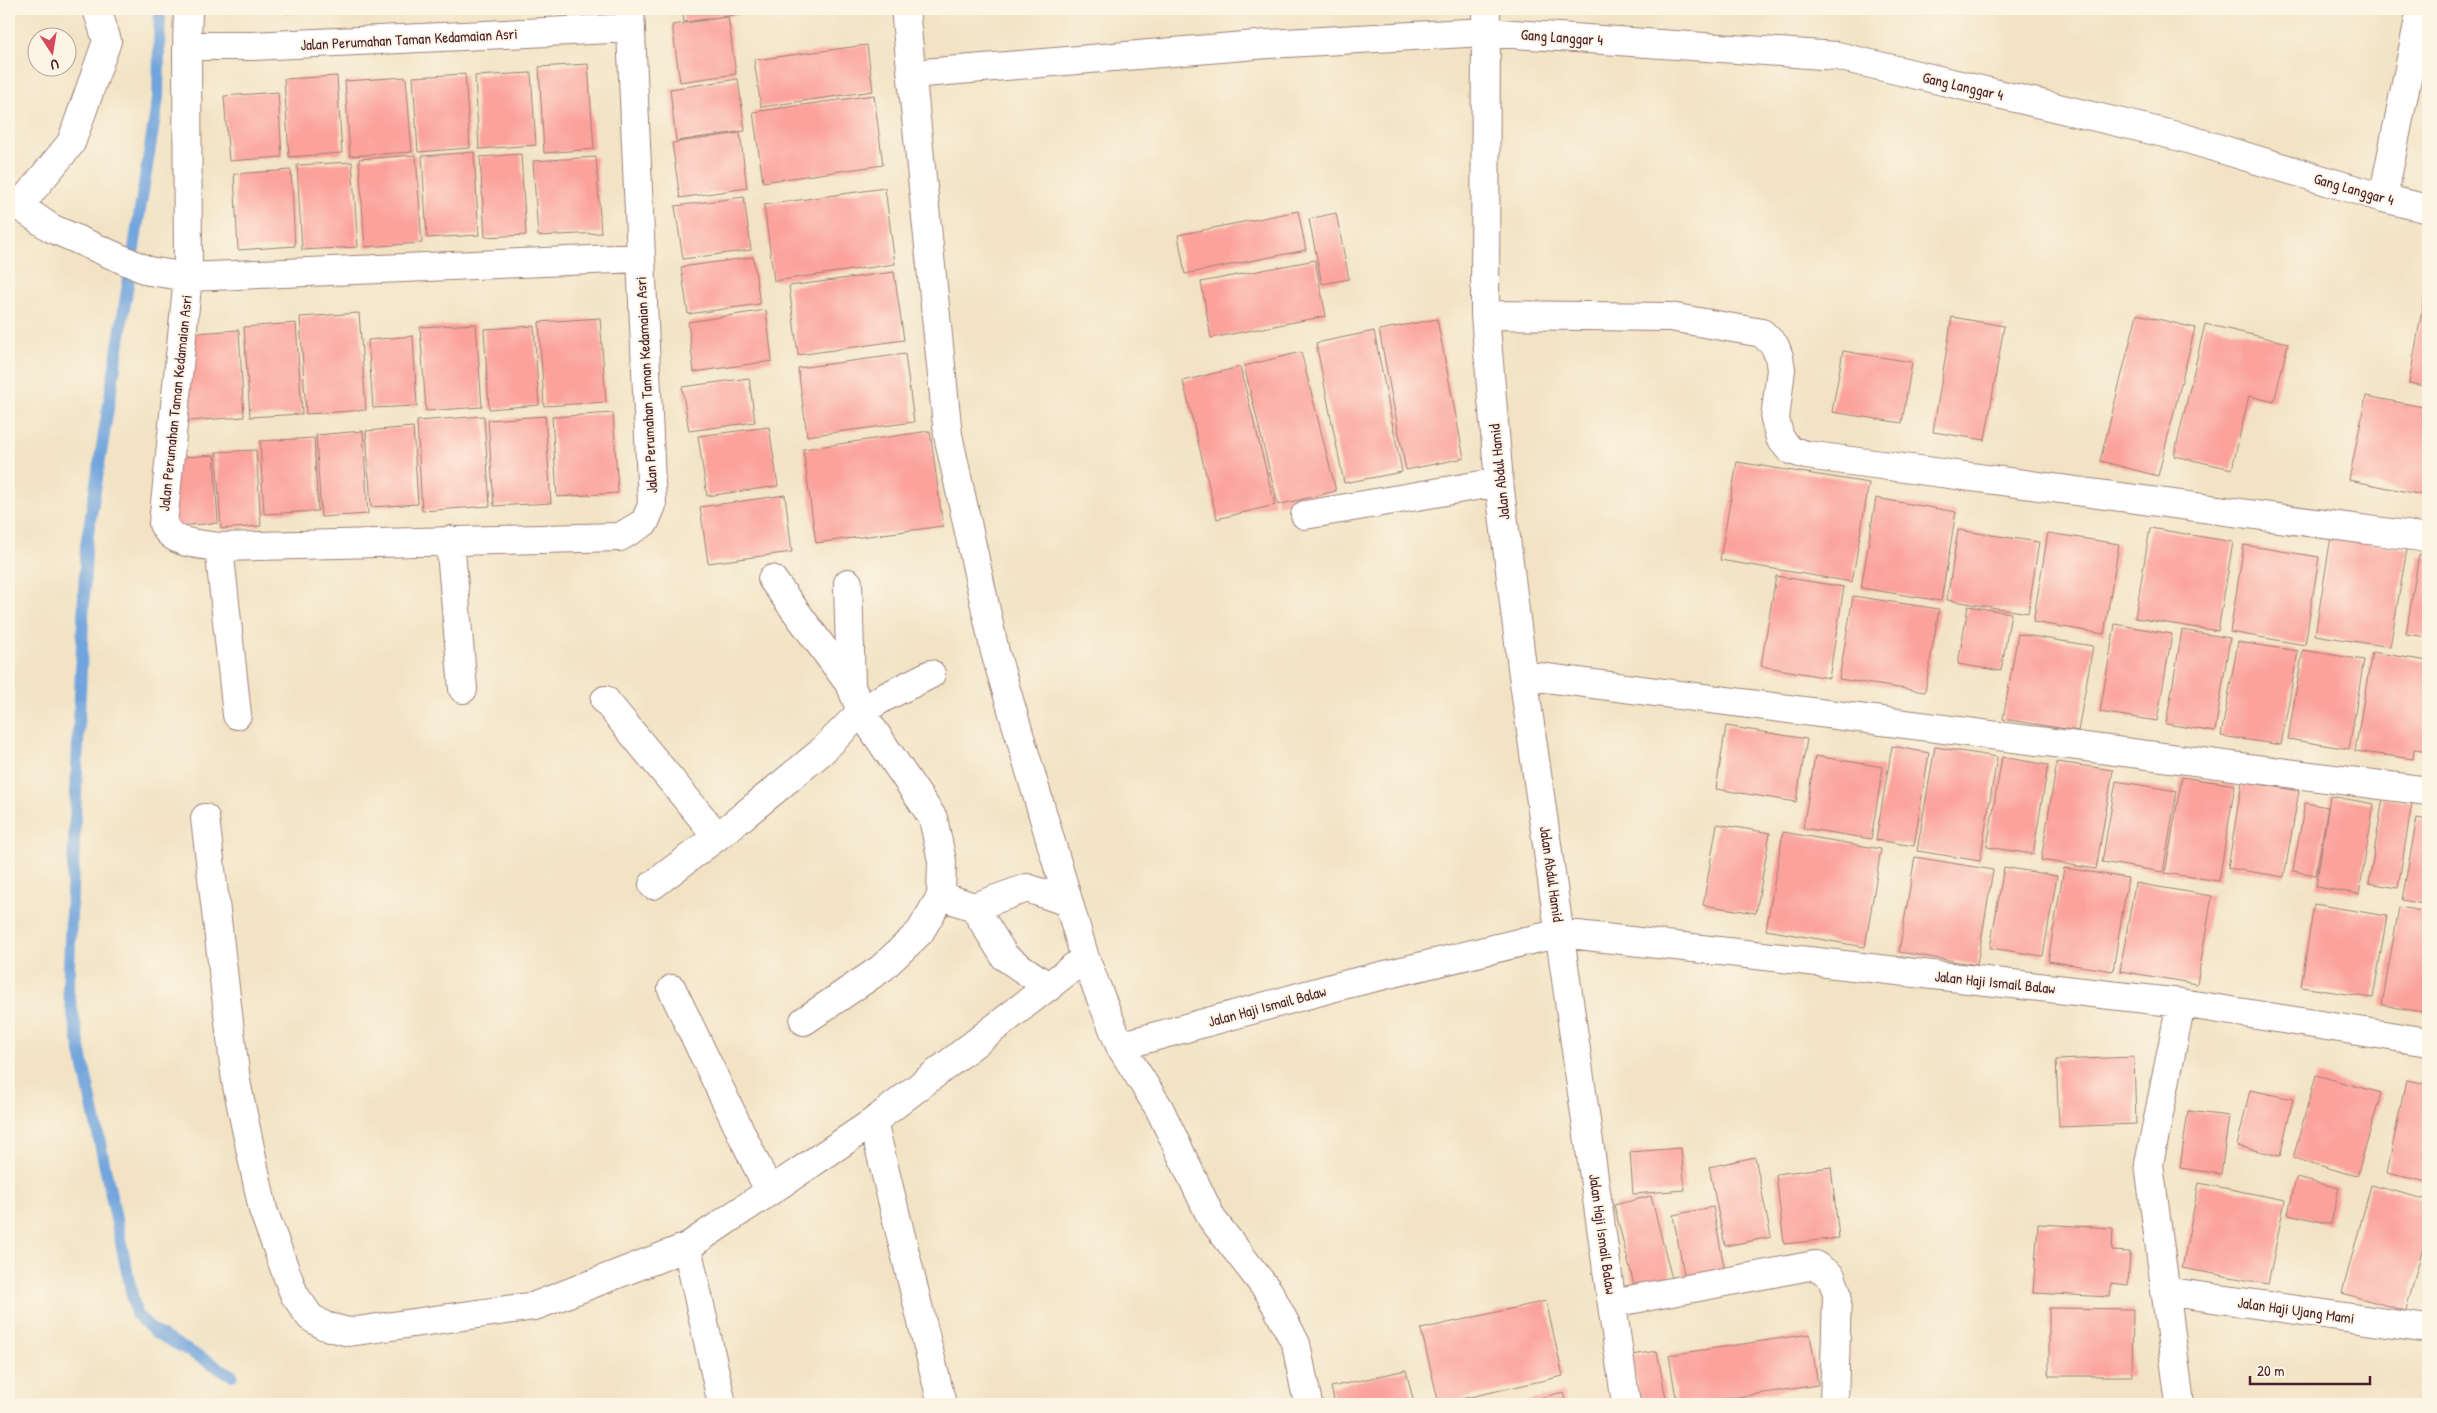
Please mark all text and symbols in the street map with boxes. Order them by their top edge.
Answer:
street label: Jalan Perumahan Taman Kedamaian Asri [300,23,518,55]
street label: Gang Langgar 4 [1520,24,1604,50]
north arrow [28,28,78,78]
text: U [49,55,61,75]
street label: Gang Langgar 4 [1921,67,2006,106]
street label: Gang Langgar 4 [2312,168,2397,211]
street label: Jalan Perumahan Taman Kedamaian Asri [630,276,662,494]
street label: Jalan Perumahan Taman Kedamaian Asri [153,294,197,512]
street label: Jalan Abdul Hamid [1483,423,1514,521]
street label: Jalan Abdul Hamid [1535,825,1569,923]
street label: Jalan Haji Ismail Balaw [1934,965,2056,999]
street label: Jalan Haji Ismail Balaw [1206,980,1328,1032]
street label: Jalan Haji Ismail Balaw [1584,1173,1622,1296]
street label: Jalan Haji Ujang Mami [2236,1291,2356,1329]
scale bar [2250,1353,2370,1385]
text: 20 m [2257,1360,2284,1381]

